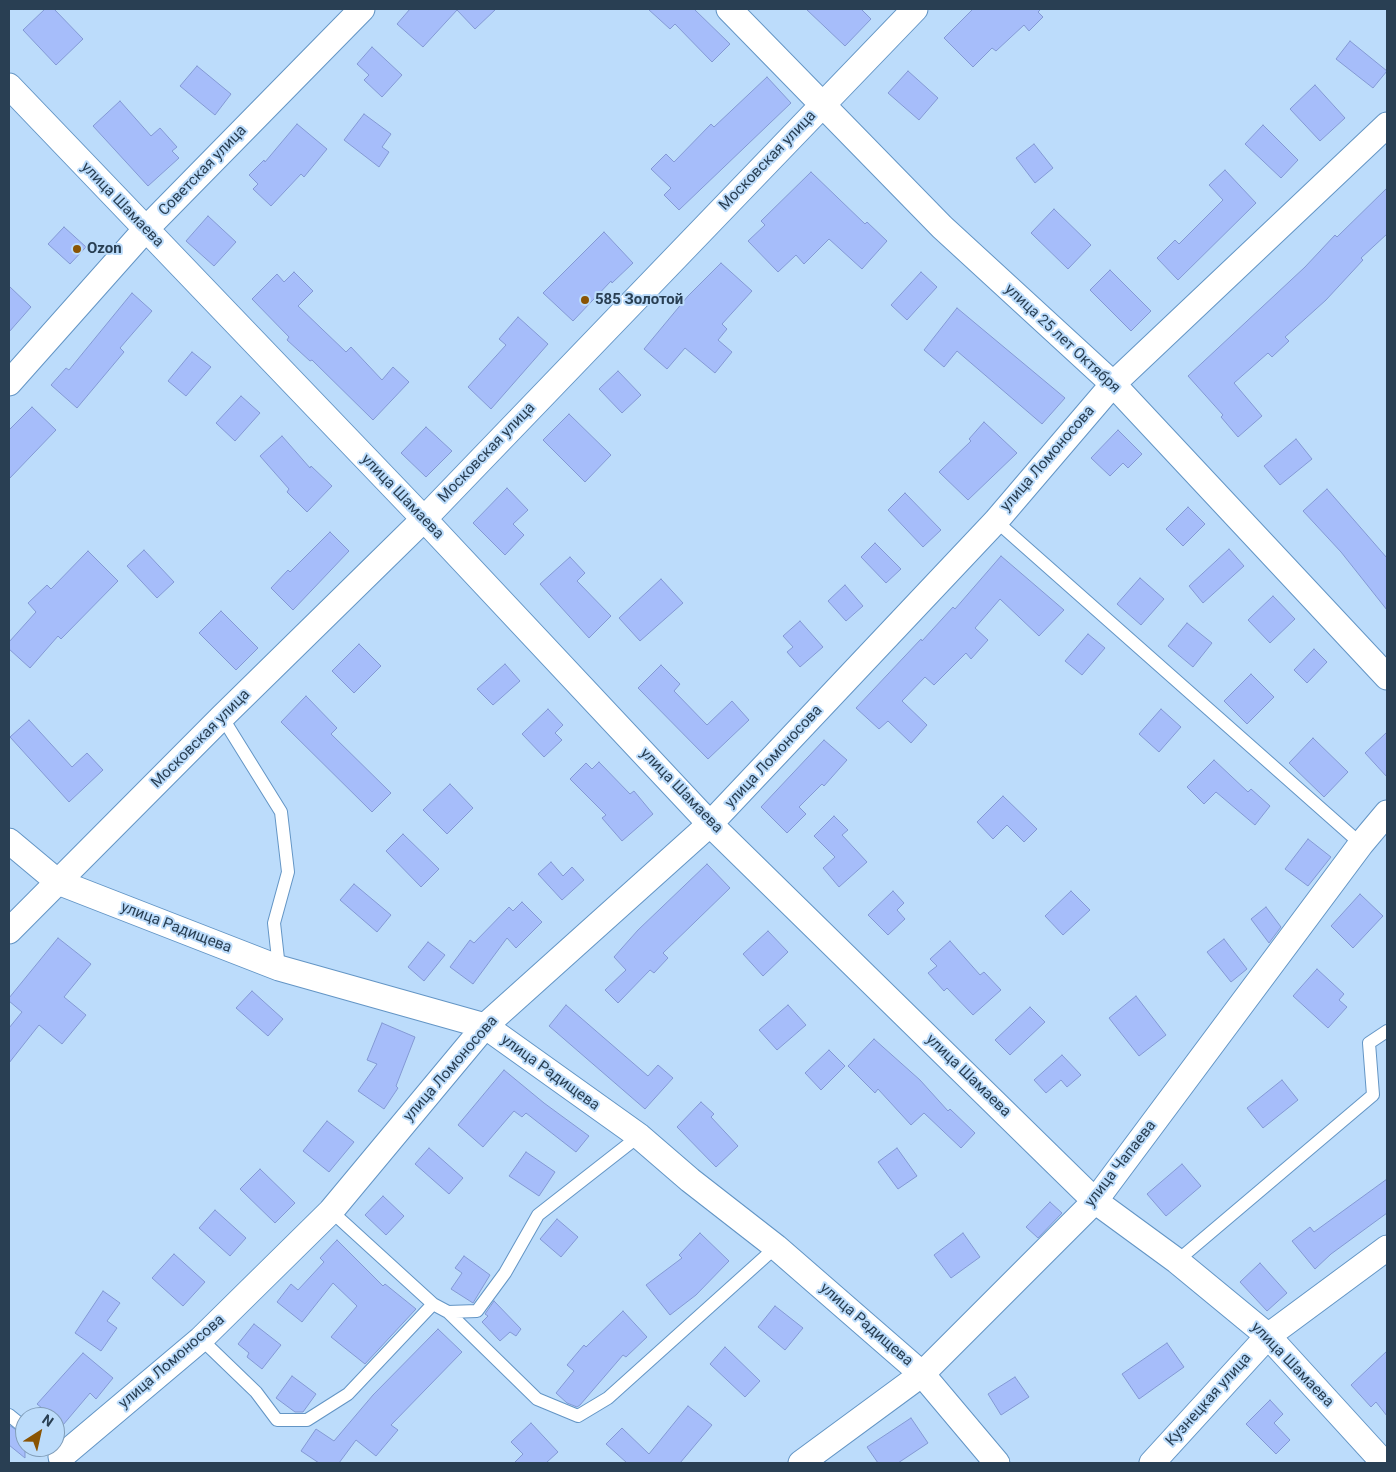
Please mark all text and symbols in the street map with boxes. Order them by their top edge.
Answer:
street label: Московская улица [716,107,820,215]
street label: Советская улица [155,122,251,220]
street label: улица Шамаева [77,159,167,251]
place label: Ozon [87,240,122,258]
marker: Ozon [71,243,83,255]
street label: улица 25 лет Октября [1000,281,1124,397]
place label: 585 Золотой [595,291,683,309]
marker: 585 Золотой [579,294,591,306]
street label: Московская улица [435,399,539,507]
street label: улица Ломоносова [997,402,1099,516]
street label: улица Шамаева [357,451,447,543]
street label: Московская улица [148,686,254,792]
street label: улица Ломоносова [722,702,826,812]
street label: улица Шамаева [636,745,726,837]
street label: улица Радищева [118,899,234,957]
street label: улица Ломоносова [400,1012,502,1126]
street label: улица Радищева [497,1031,603,1115]
street label: улица Шамаева [922,1031,1014,1121]
street label: улица Чапаева [1082,1117,1160,1211]
street label: улица Радищева [816,1280,916,1370]
street label: улица Ломоносова [115,1311,229,1413]
street label: улица Шамаева [1247,1319,1337,1411]
street label: Кузнецкая улица [1163,1350,1255,1450]
north arrow [15,1407,65,1457]
text: N [39,1411,57,1430]

